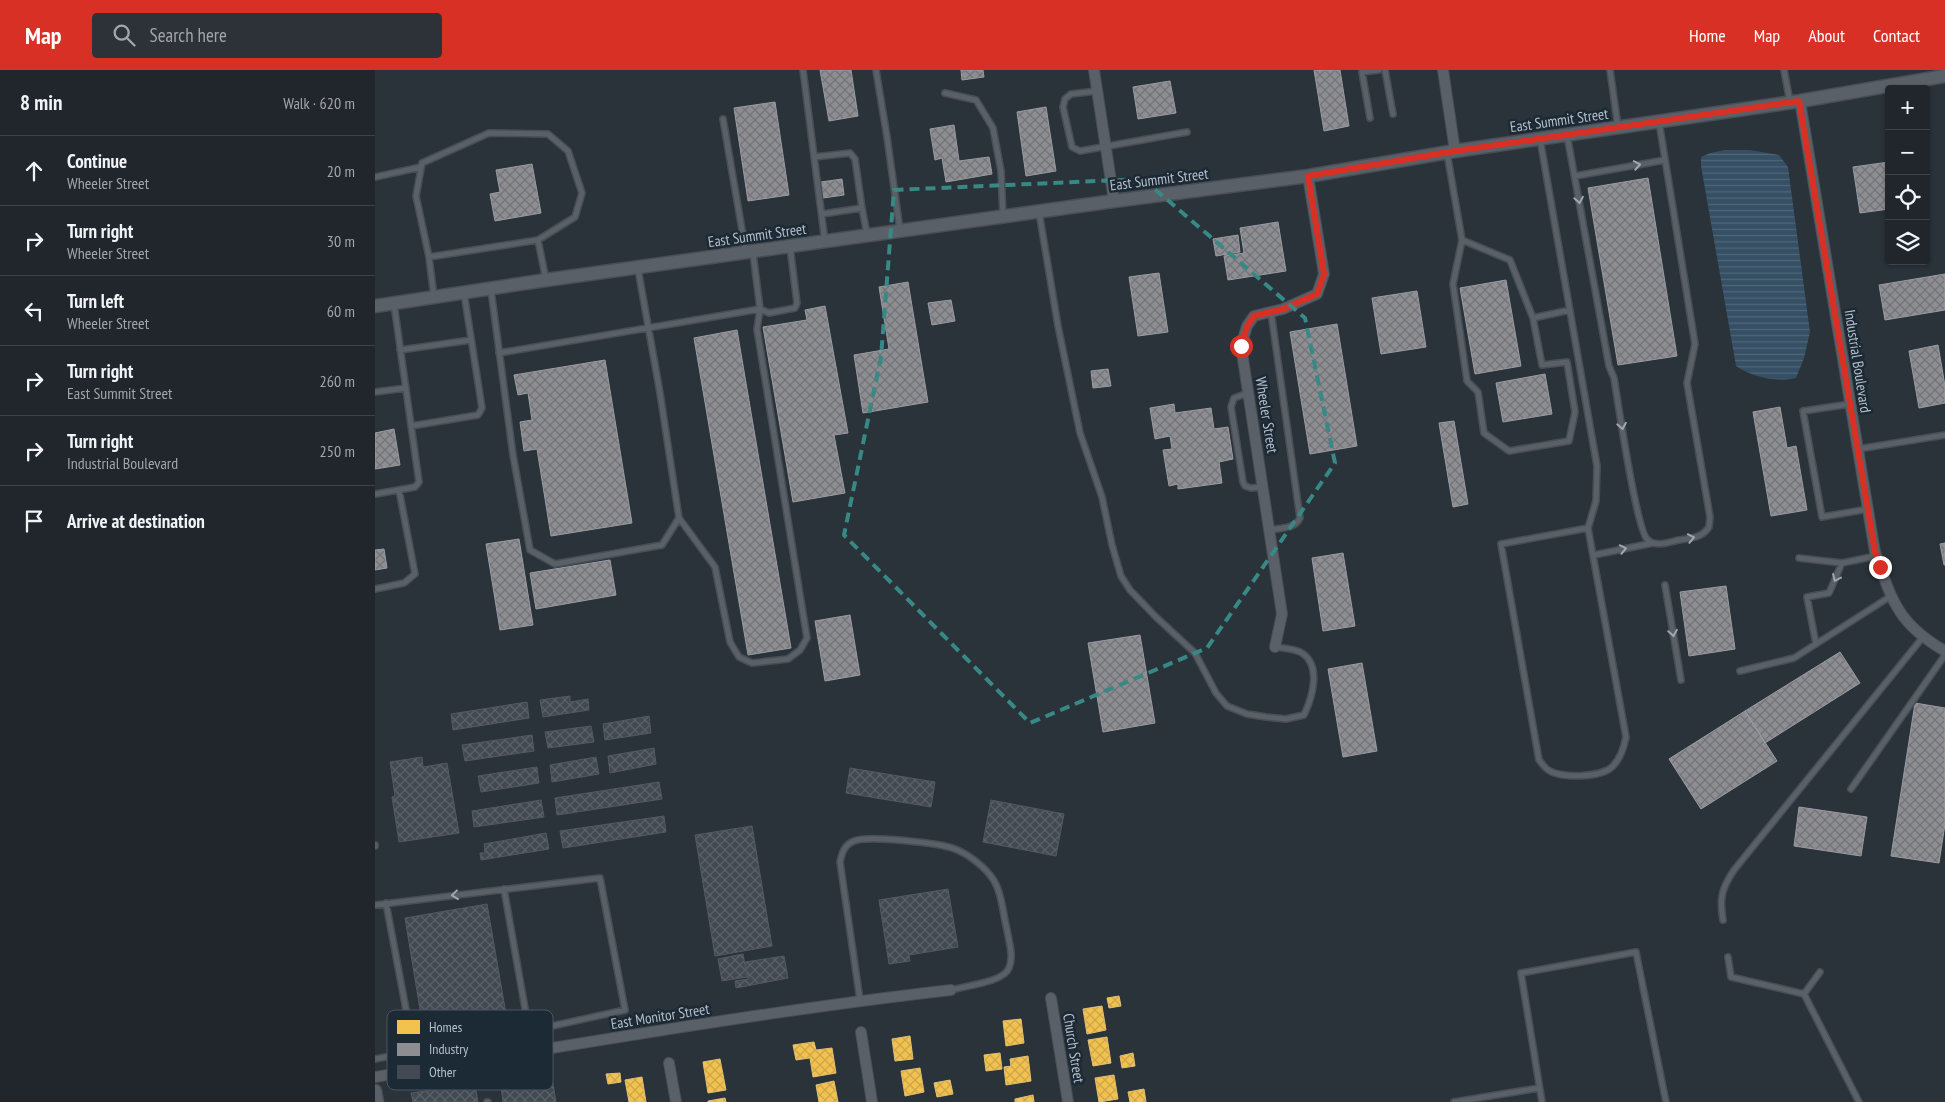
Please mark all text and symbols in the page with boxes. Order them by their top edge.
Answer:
search box [92,13,442,58]
text: Map [25,20,62,51]
icon: search [110,21,138,49]
text: Search here [150,23,227,47]
text: Home [1689,24,1726,47]
text: Map [1754,24,1780,47]
text: About [1808,24,1845,47]
text: Contact [1873,24,1920,47]
map controls [1885,85,1930,265]
button: + [1885,85,1930,130]
text: 8 min [20,89,62,116]
text: Walk · 620 m [283,93,355,113]
street label: East Summit Street [1509,104,1609,136]
button: − [1885,130,1930,175]
text: Continue [67,149,127,173]
icon: ahead [20,157,48,185]
text: 20 m [327,161,355,181]
one-way arrow [1633,161,1641,171]
street label: East Summit Street [1109,164,1209,194]
text: Wheeler Street [67,173,149,193]
button: locate [1885,175,1930,220]
one-way arrow [1573,196,1583,204]
text: Turn right [67,219,133,243]
street label: East Summit Street [707,219,807,251]
button: layers [1885,220,1930,265]
icon: right [20,227,48,255]
text: 30 m [327,231,355,251]
text: Wheeler Street [67,243,149,263]
text: Turn left [67,289,124,313]
icon: left [20,297,48,325]
text: 60 m [327,301,355,321]
street label: Industrial Boulevard [1840,308,1876,414]
text: Wheeler Street [67,313,149,333]
route start [1230,335,1253,358]
text: Turn right [67,359,133,383]
icon: right [20,367,48,395]
text: 260 m [320,371,355,391]
street label: Wheeler Street [1252,375,1282,455]
text: East Summit Street [67,383,172,403]
one-way arrow [1617,421,1627,430]
text: Turn right [67,429,133,453]
icon: right [20,437,48,465]
text: 250 m [320,441,355,461]
text: Industrial Boulevard [67,453,178,473]
icon: arrive [20,507,48,535]
text: Arrive at destination [67,509,205,533]
one-way arrow [1687,533,1696,544]
one-way arrow [1619,544,1628,555]
route end [1869,556,1892,579]
one-way arrow [1831,573,1842,582]
one-way arrow [1667,629,1678,637]
one-way arrow [451,889,459,900]
street label: East Monitor Street [609,999,711,1033]
legend [387,1010,553,1090]
street label: Church Street [1059,1012,1089,1084]
text: Homes [429,1018,462,1036]
text: Industry [429,1040,469,1058]
text: Other [429,1063,456,1081]

